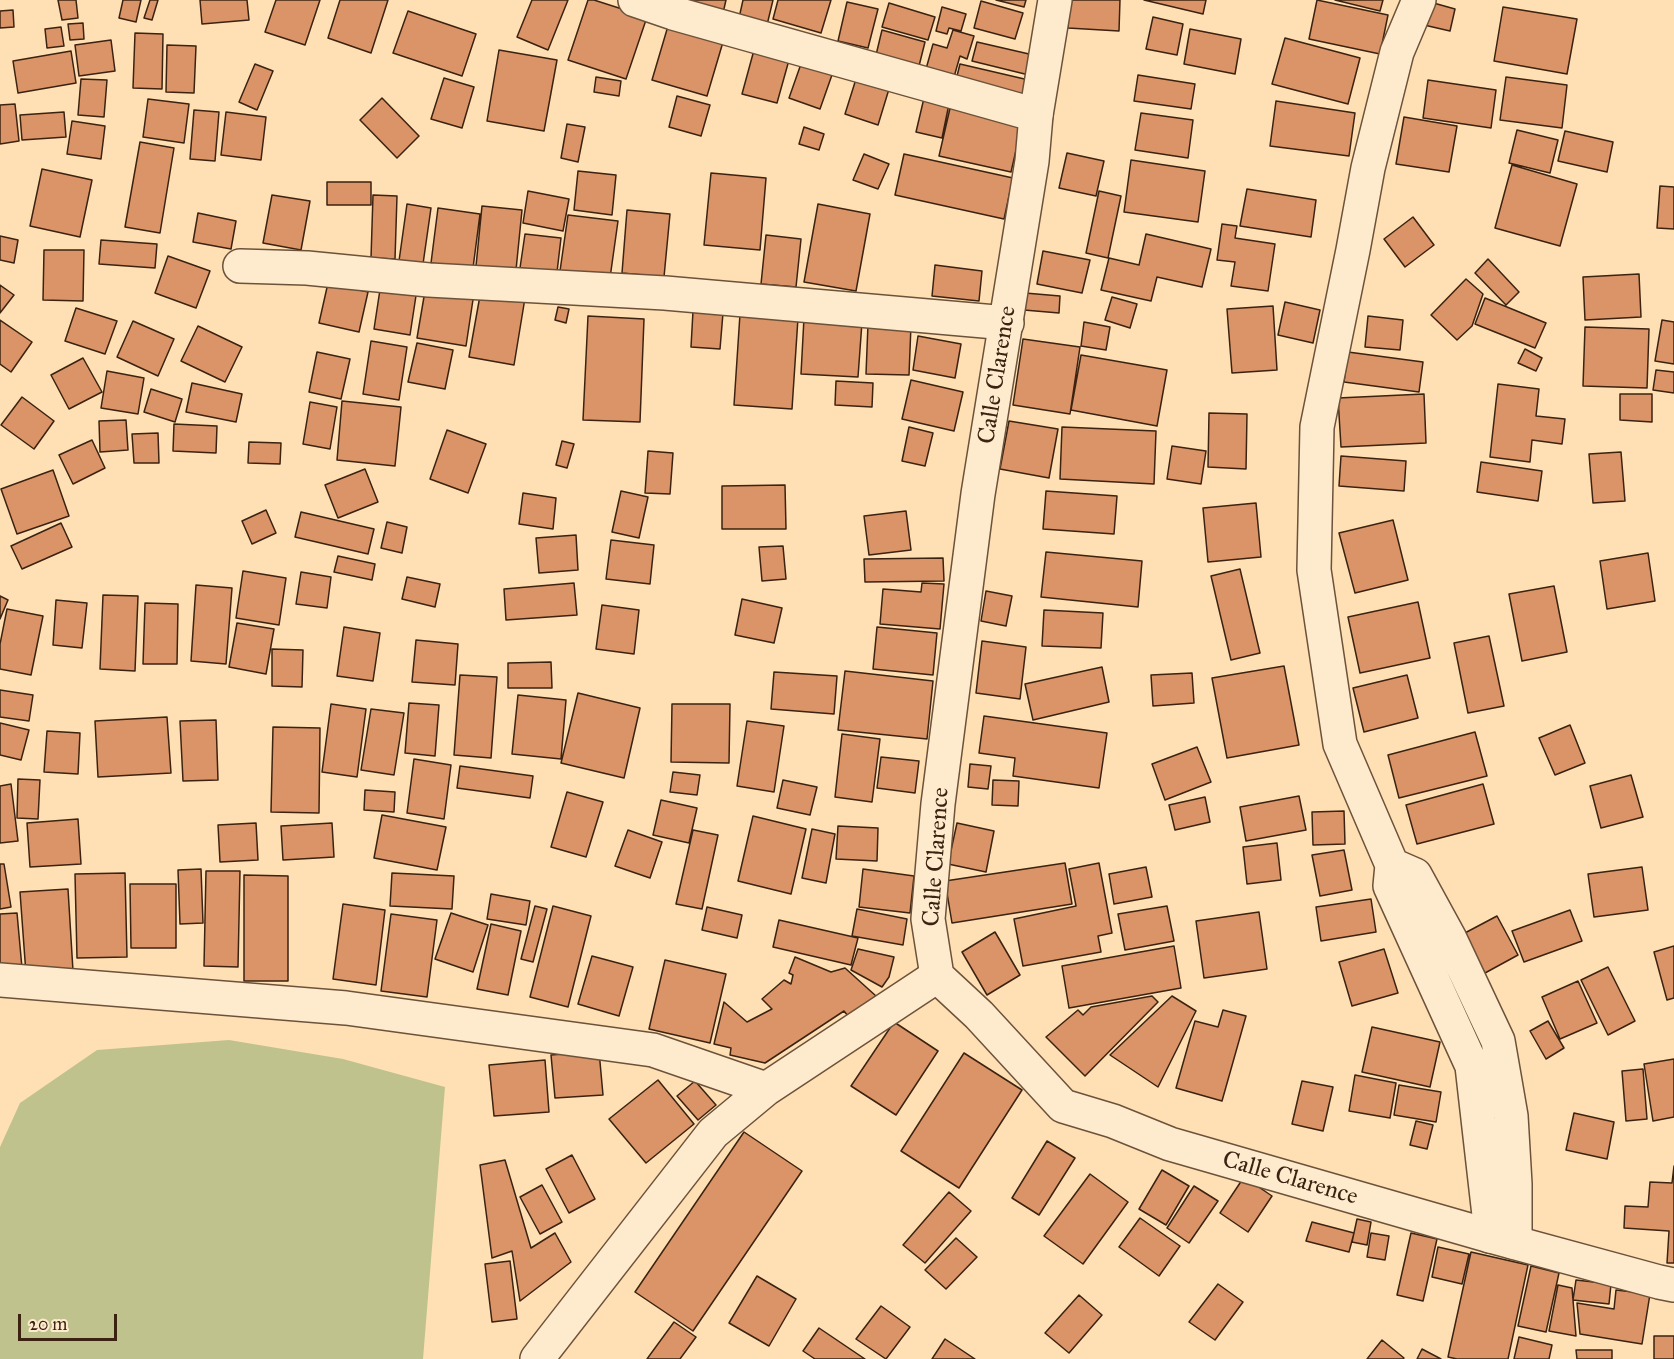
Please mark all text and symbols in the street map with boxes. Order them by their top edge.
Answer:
street label: Calle Clarence [973,304,1023,446]
street label: Calle Clarence [918,786,956,928]
street label: Calle Clarence [1219,1146,1361,1212]
scale bar [21,1302,120,1340]
text: 20 m [29,1313,67,1335]

